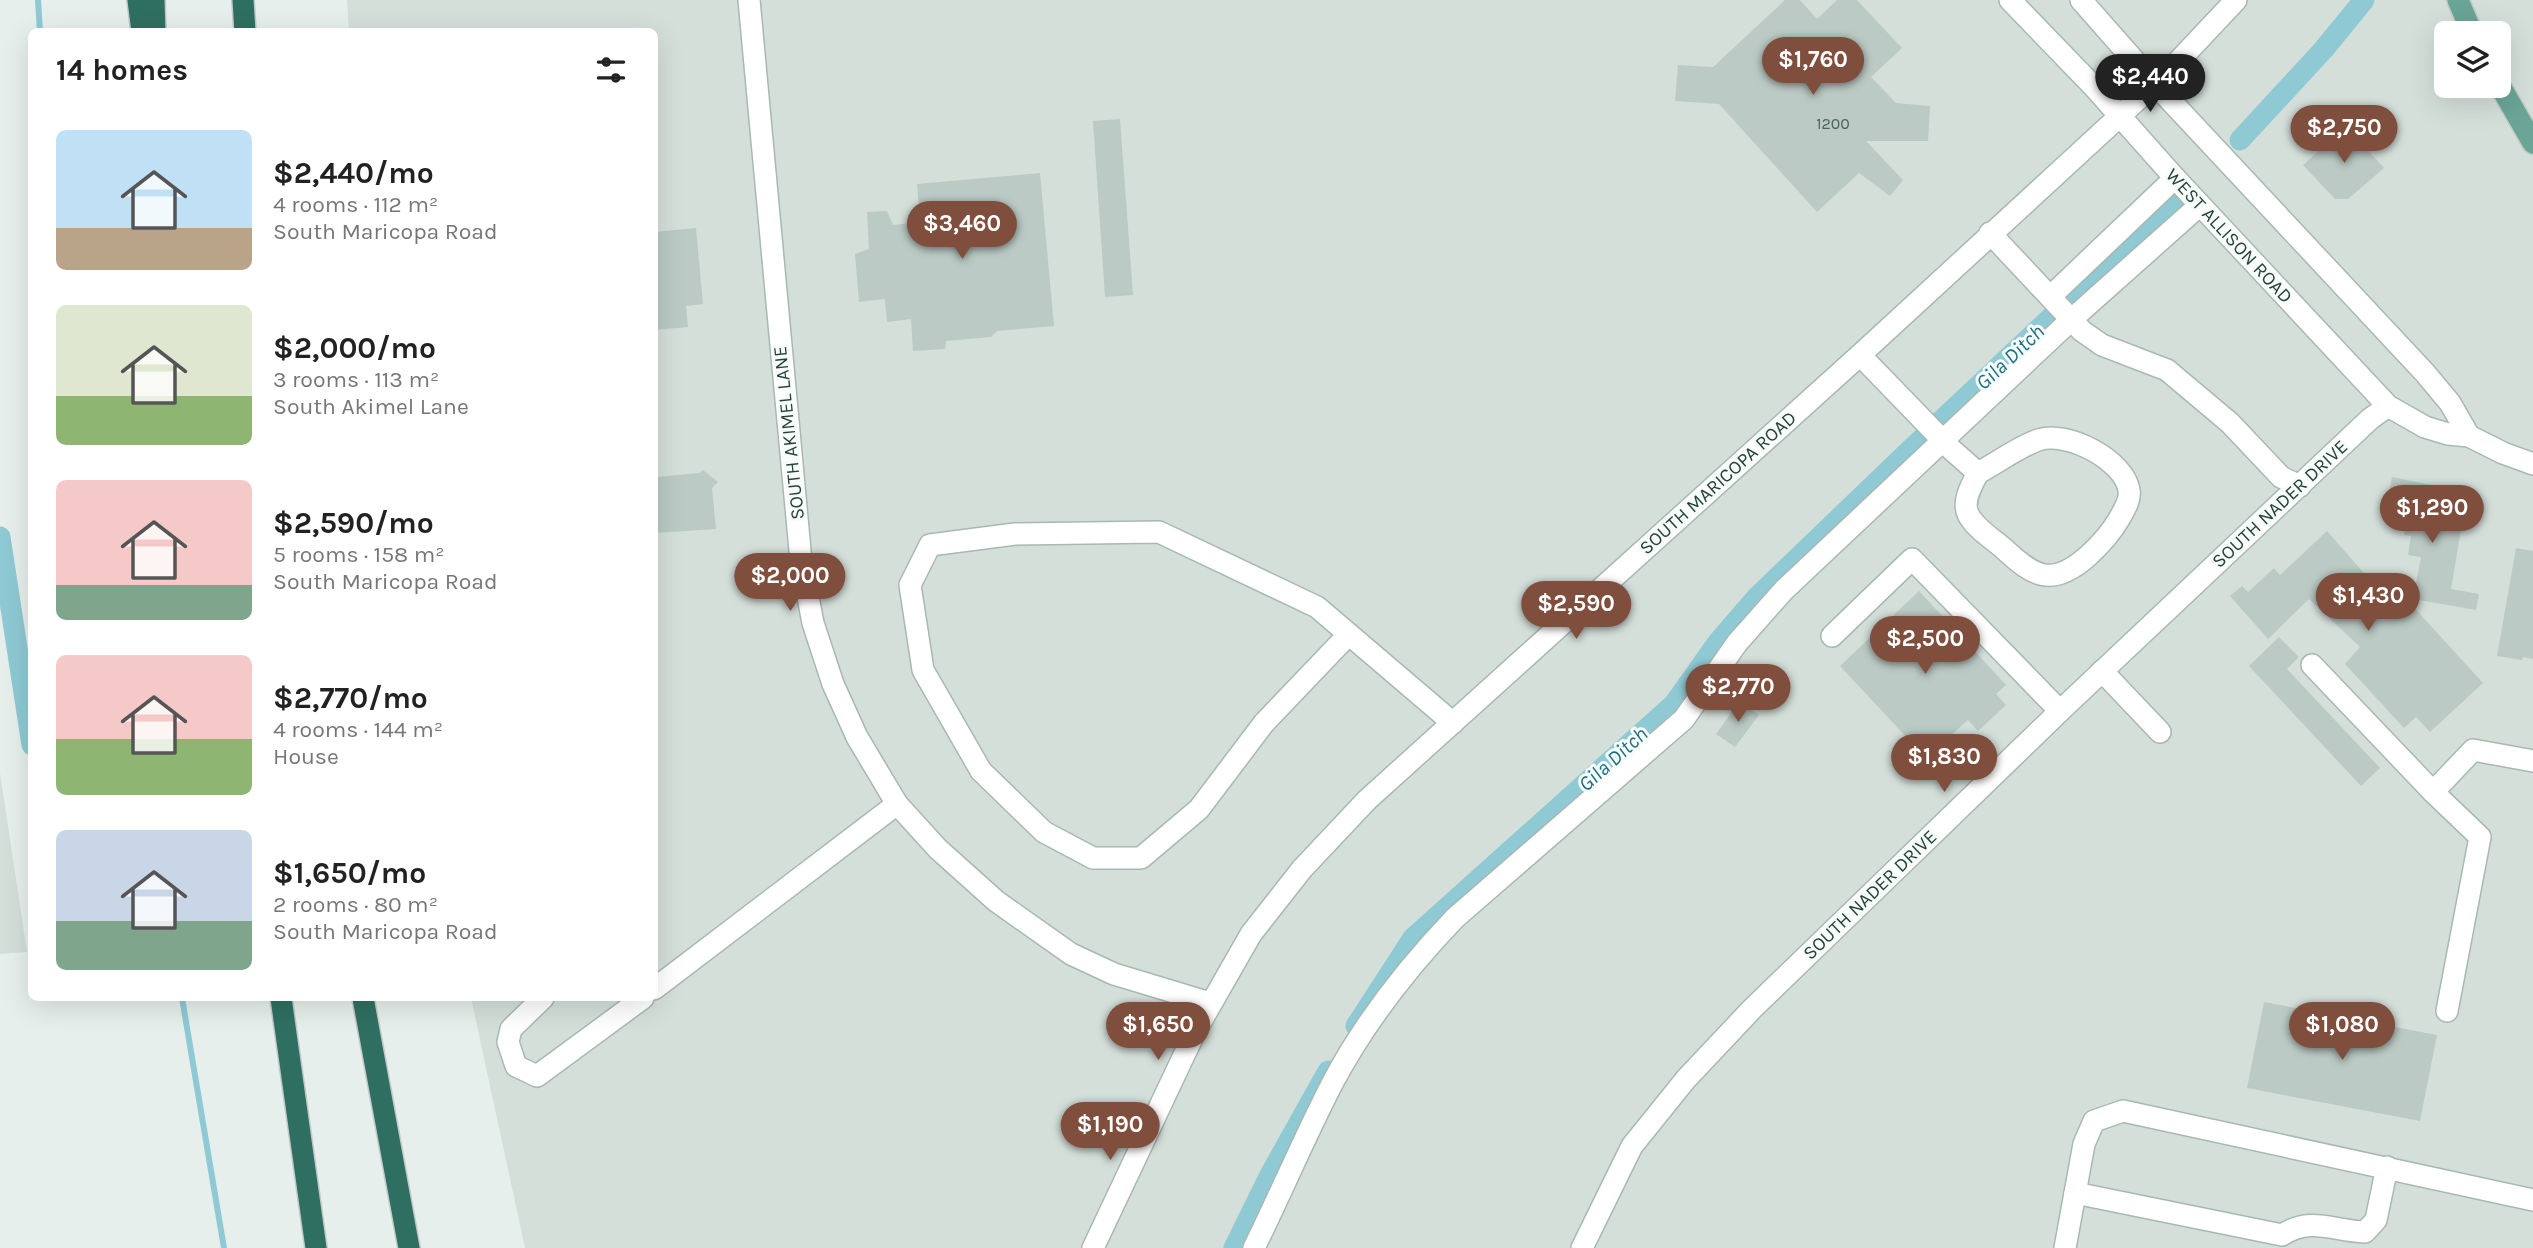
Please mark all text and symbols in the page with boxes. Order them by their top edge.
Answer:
map controls [2434,21,2511,98]
button: layers [2434,21,2511,98]
pin: $1,760 [1756,38,1870,97]
text: $1,760 [1778,46,1848,73]
icon: filters [592,51,630,89]
text: 14 homes [56,52,188,88]
pin: $2,440 [2093,54,2207,114]
text: $2,440 [2111,63,2189,90]
pin: $2,750 [2287,106,2401,165]
house number: 1200 [1816,114,1850,133]
text: $2,750 [2307,114,2381,141]
text: $2,440/mo [273,155,434,191]
icon: home [112,158,196,242]
street label: WEST ALLISON ROAD [2161,164,2297,308]
text: 4 rooms · 112 m² [273,191,438,218]
pin: $3,460 [905,202,1019,261]
text: $3,460 [923,210,1001,237]
text: South Maricopa Road [273,218,498,245]
water label: Gila Ditch [1971,319,2049,395]
text: $2,000/mo [273,330,436,366]
icon: home [112,333,196,417]
street label: SOUTH AKIMEL LANE [769,345,809,521]
text: 3 rooms · 113 m² [273,366,439,393]
text: South Akimel Lane [273,393,469,420]
street label: SOUTH MARICOPA ROAD [1635,407,1801,559]
street label: SOUTH NADER DRIVE [2208,436,2352,572]
pin: $1,290 [2375,486,2489,545]
text: $1,290 [2396,494,2468,521]
text: $2,590/mo [273,505,434,541]
icon: home [112,508,196,592]
text: 5 rooms · 158 m² [273,541,444,568]
pin: $2,000 [733,554,847,613]
text: $2,000 [750,562,830,589]
text: South Maricopa Road [273,568,498,595]
pin: $1,430 [2311,574,2425,633]
pin: $2,590 [1519,582,1633,641]
text: $1,430 [2332,582,2404,609]
text: $2,590 [1537,590,1615,617]
pin: $2,500 [1868,616,1982,676]
text: $2,500 [1886,625,1964,652]
pin: $2,770 [1681,664,1795,724]
text: $2,770 [1701,673,1775,700]
text: $2,770/mo [273,680,428,716]
icon: home [112,683,196,767]
text: 4 rooms · 144 m² [273,716,443,743]
water label: Gila Ditch [1574,722,1652,796]
pin: $1,830 [1887,734,2001,794]
text: House [273,743,339,770]
text: $1,830 [1907,743,1981,770]
street label: SOUTH NADER DRIVE [1799,826,1941,964]
text: $1,650/mo [273,855,426,891]
icon: home [112,858,196,942]
text: 2 rooms · 80 m² [273,891,438,918]
text: South Maricopa Road [273,918,498,945]
pin: $1,650 [1101,1002,1215,1062]
pin: $1,080 [2285,1002,2399,1062]
text: $1,650 [1122,1011,1194,1038]
text: $1,080 [2305,1011,2379,1038]
pin: $1,190 [1053,1102,1167,1162]
text: $1,190 [1077,1111,1143,1138]

